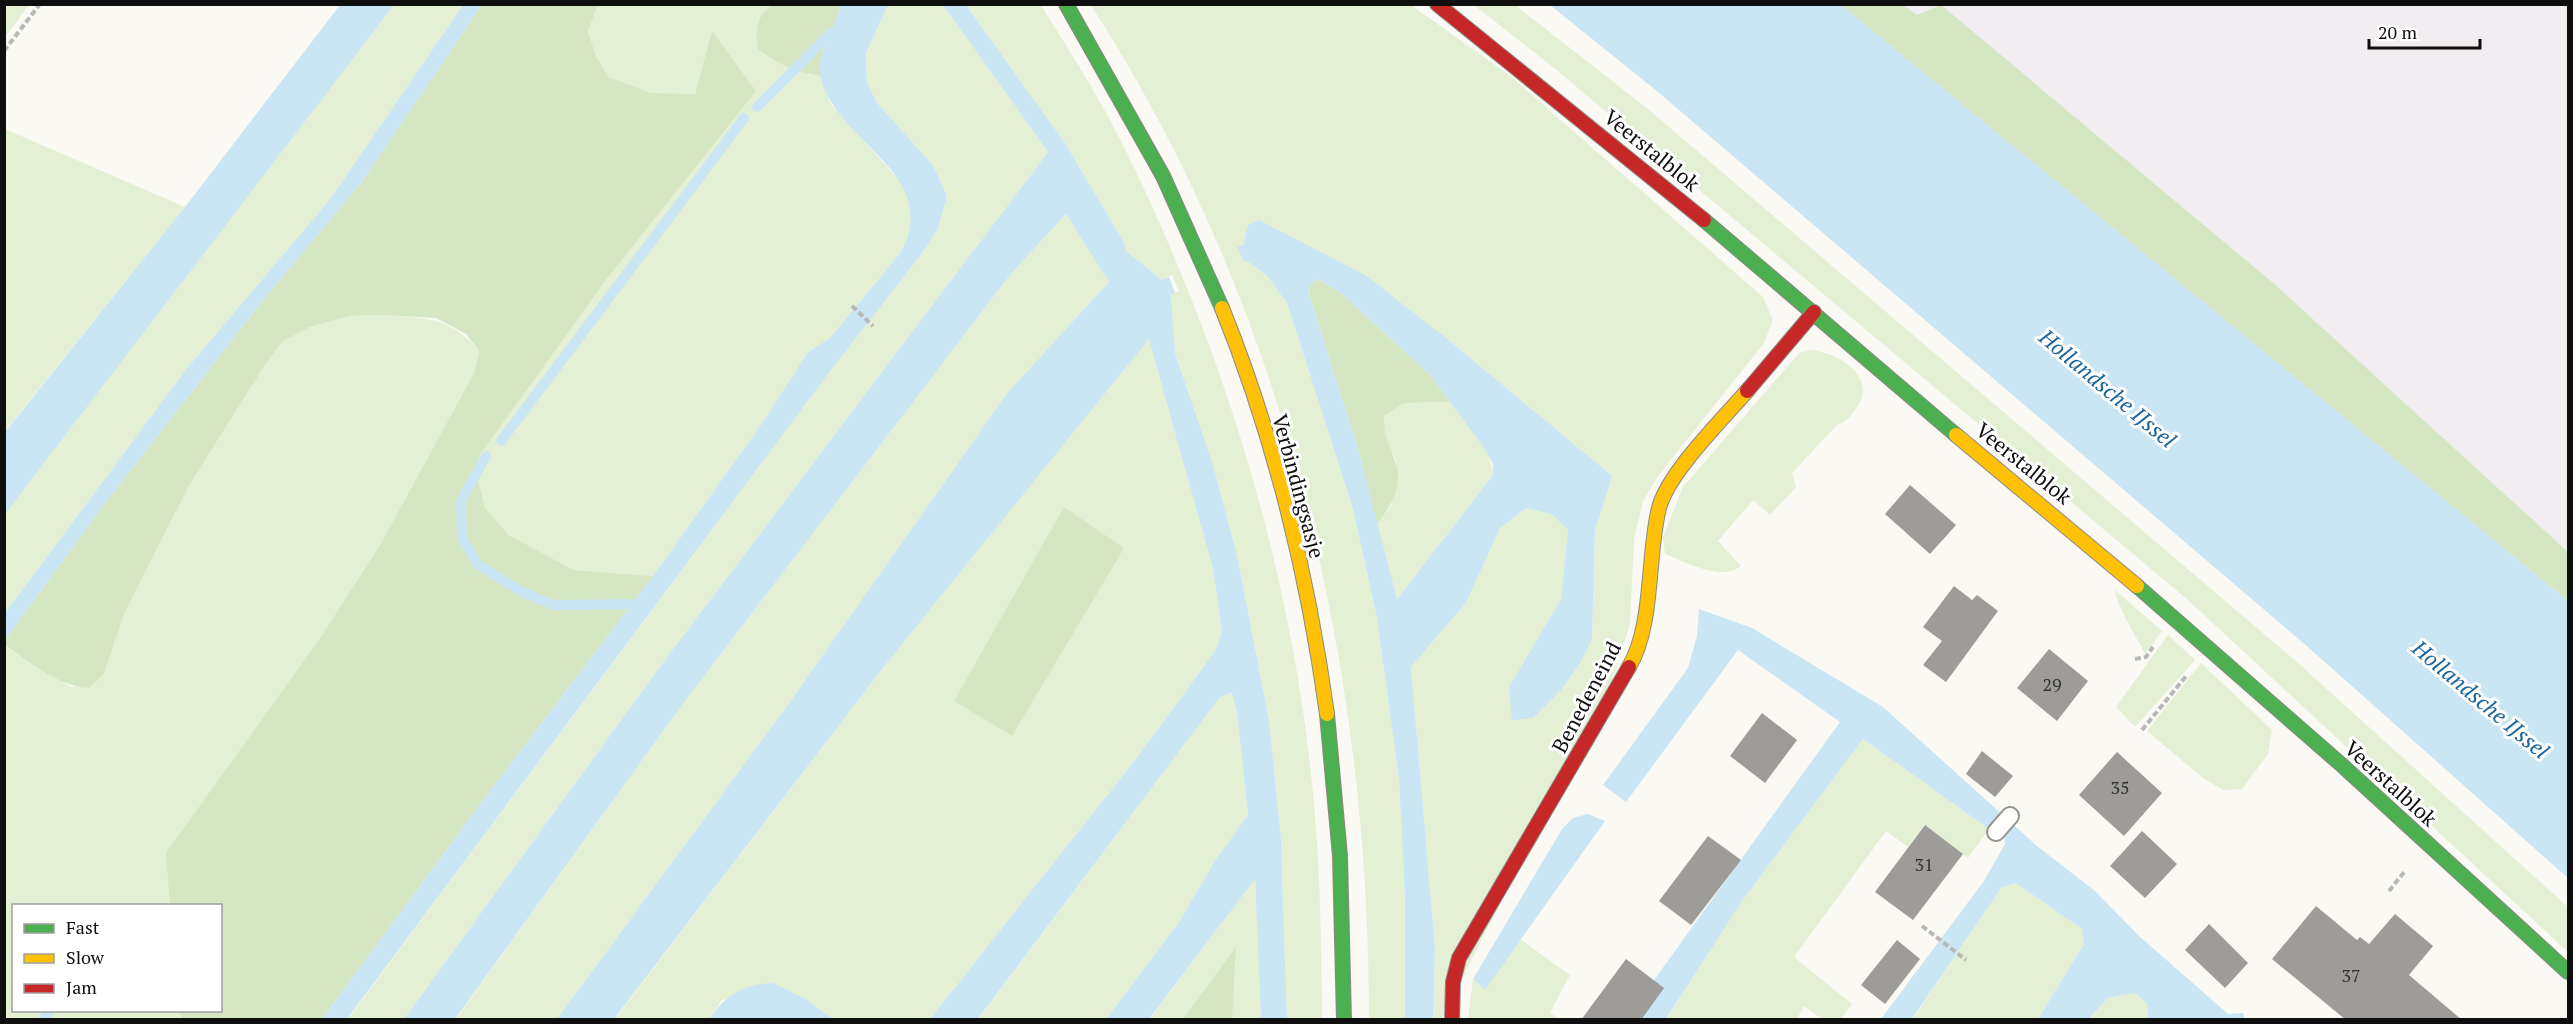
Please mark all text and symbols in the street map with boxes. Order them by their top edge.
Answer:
scale bar [2369,12,2480,50]
text: 20 m [2378,20,2418,44]
street label: Veerstalblok [1598,103,1706,197]
water label: Hollandsche IJssel [2033,322,2182,454]
street label: Verbindingsasje [1266,411,1332,561]
street label: Veerstalblok [1970,416,2078,510]
water label: Hollandsche IJssel [2406,633,2555,765]
street label: Benedeneind [1545,636,1627,758]
house number: 29 [2042,672,2062,696]
street label: Veerstalblok [2339,734,2443,832]
house number: 35 [2110,775,2130,799]
house number: 31 [1914,852,1934,876]
legend [12,904,222,1012]
text: Fast [66,915,100,939]
text: Slow [66,945,105,969]
house number: 37 [2341,963,2361,987]
text: Jam [66,975,97,999]

